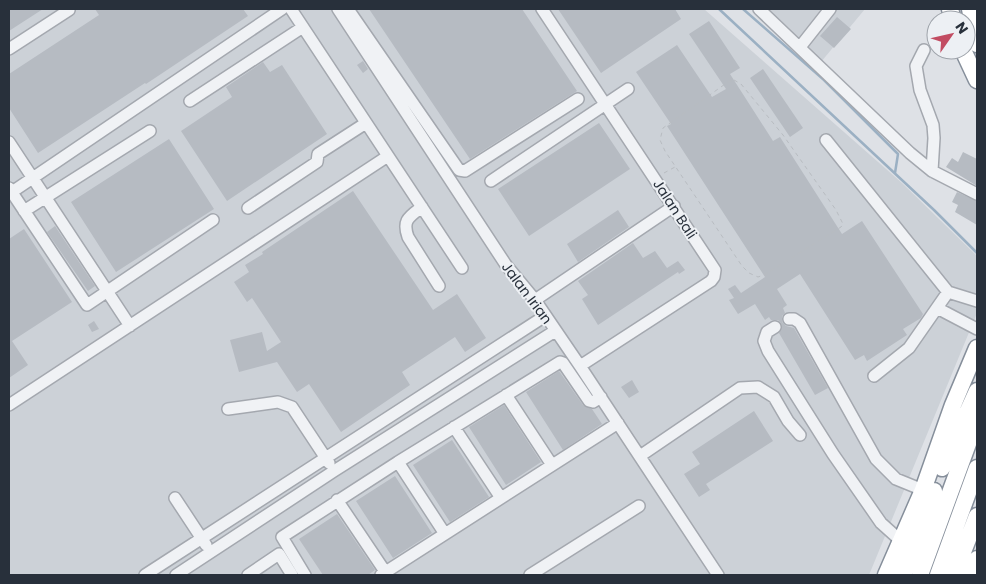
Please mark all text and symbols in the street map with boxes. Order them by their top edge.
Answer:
north arrow [926,10,976,60]
text: N [951,18,973,38]
street label: Jalan Bali [648,175,702,243]
street label: Jalan Irian [497,258,557,328]

